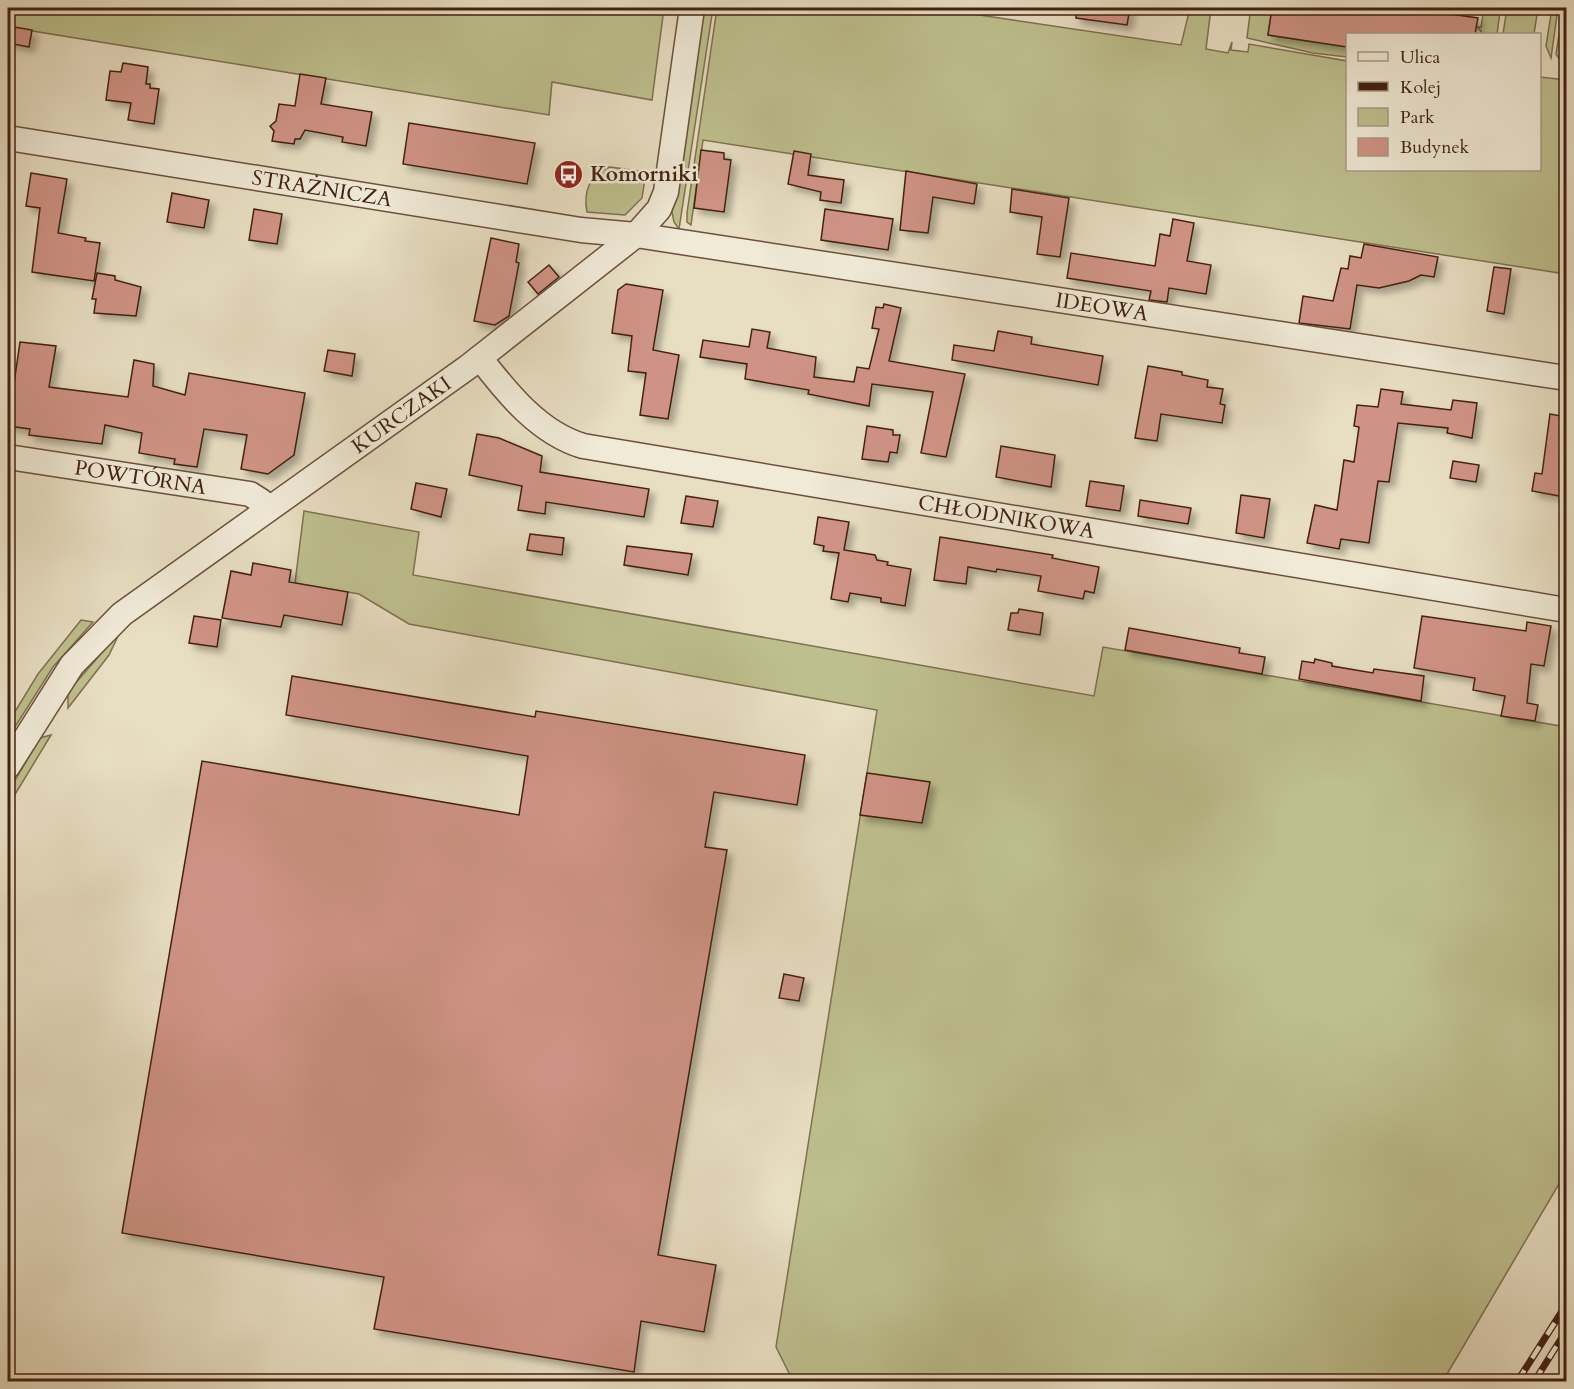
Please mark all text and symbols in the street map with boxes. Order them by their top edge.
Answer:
legend [1346,33,1541,171]
text: Ulica [1400,45,1441,70]
text: Kolej [1400,75,1441,100]
text: Park [1400,105,1435,130]
text: Budynek [1400,135,1470,160]
bus stop icon: Komorniki [553,158,585,190]
place label: Komorniki [590,160,698,189]
street label: STRAŻNICZA [250,163,394,214]
street label: IDEOWA [1054,285,1150,328]
street label: KURCZAKI [345,369,457,460]
street label: POWTÓRNA [73,453,208,502]
street label: CHŁODNIKOWA [916,488,1097,546]

